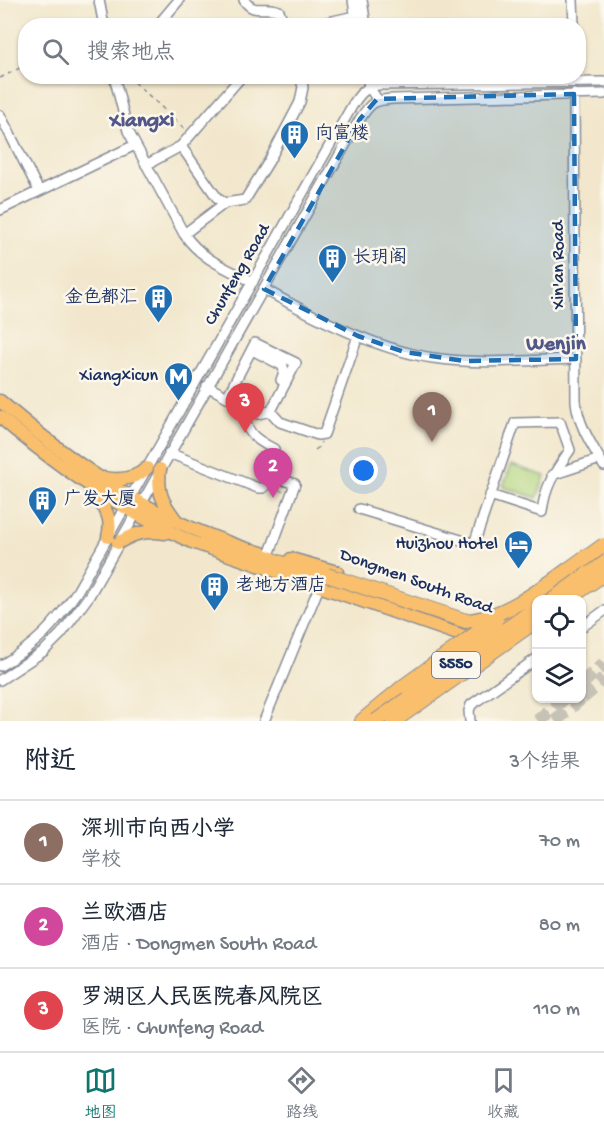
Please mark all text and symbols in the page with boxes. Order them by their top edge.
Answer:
search box [18,18,586,84]
icon: search [39,35,72,68]
text: 搜索地点 [87,41,175,67]
district label: Xiangxi [109,110,174,135]
building icon: 向富楼 [278,118,310,160]
place label: 向富楼 [315,123,369,145]
street label: Chunfeng Road [201,219,276,329]
street label: Xin'an Road [549,219,570,310]
building icon: 长玥阁 [316,242,348,284]
place label: 长玥阁 [353,247,407,269]
building icon: 金色都汇 [142,282,174,324]
place label: 金色都汇 [65,287,137,309]
district label: Wenjin [525,333,587,358]
metro station icon: Xiangxicun [163,360,195,402]
place label: Xiangxicun [78,366,158,387]
pin: 3 [226,384,264,433]
pin: 1 [412,392,452,442]
pin: 2 [254,448,292,498]
your location [349,456,378,485]
building icon: 广发大厦 [27,484,59,526]
place label: 广发大厦 [64,489,136,511]
hotel icon: Huizhou Hotel [503,528,535,570]
place label: Huizhou Hotel [396,534,498,555]
street label: Dongmen South Road [336,544,497,620]
building icon: 老地方酒店 [199,570,231,612]
place label: 老地方酒店 [236,574,326,597]
map controls [532,595,586,703]
button: locate [532,595,586,649]
button: layers [532,649,586,703]
road number: S550 [432,652,480,678]
text: 附近 [24,748,76,779]
text: 3个结果 [510,752,580,775]
text: 深圳市向西小学 [81,818,235,844]
text: 1 [39,831,48,854]
text: 70 m [539,831,580,854]
text: 学校 [81,850,121,873]
text: 兰欧酒店 [81,902,169,928]
text: 2 [39,915,48,938]
text: 80 m [539,915,580,938]
text: 酒店 · Dongmen South Road [81,934,316,957]
text: 罗湖区人民医院春风院区 [81,986,323,1012]
text: 3 [38,999,49,1022]
text: 110 m [534,999,580,1022]
text: 医院 · Chunfeng Road [81,1018,263,1041]
tab: 地图 [84,1064,117,1124]
tab: 路线 [285,1064,318,1124]
tab: 收藏 [487,1064,520,1124]

